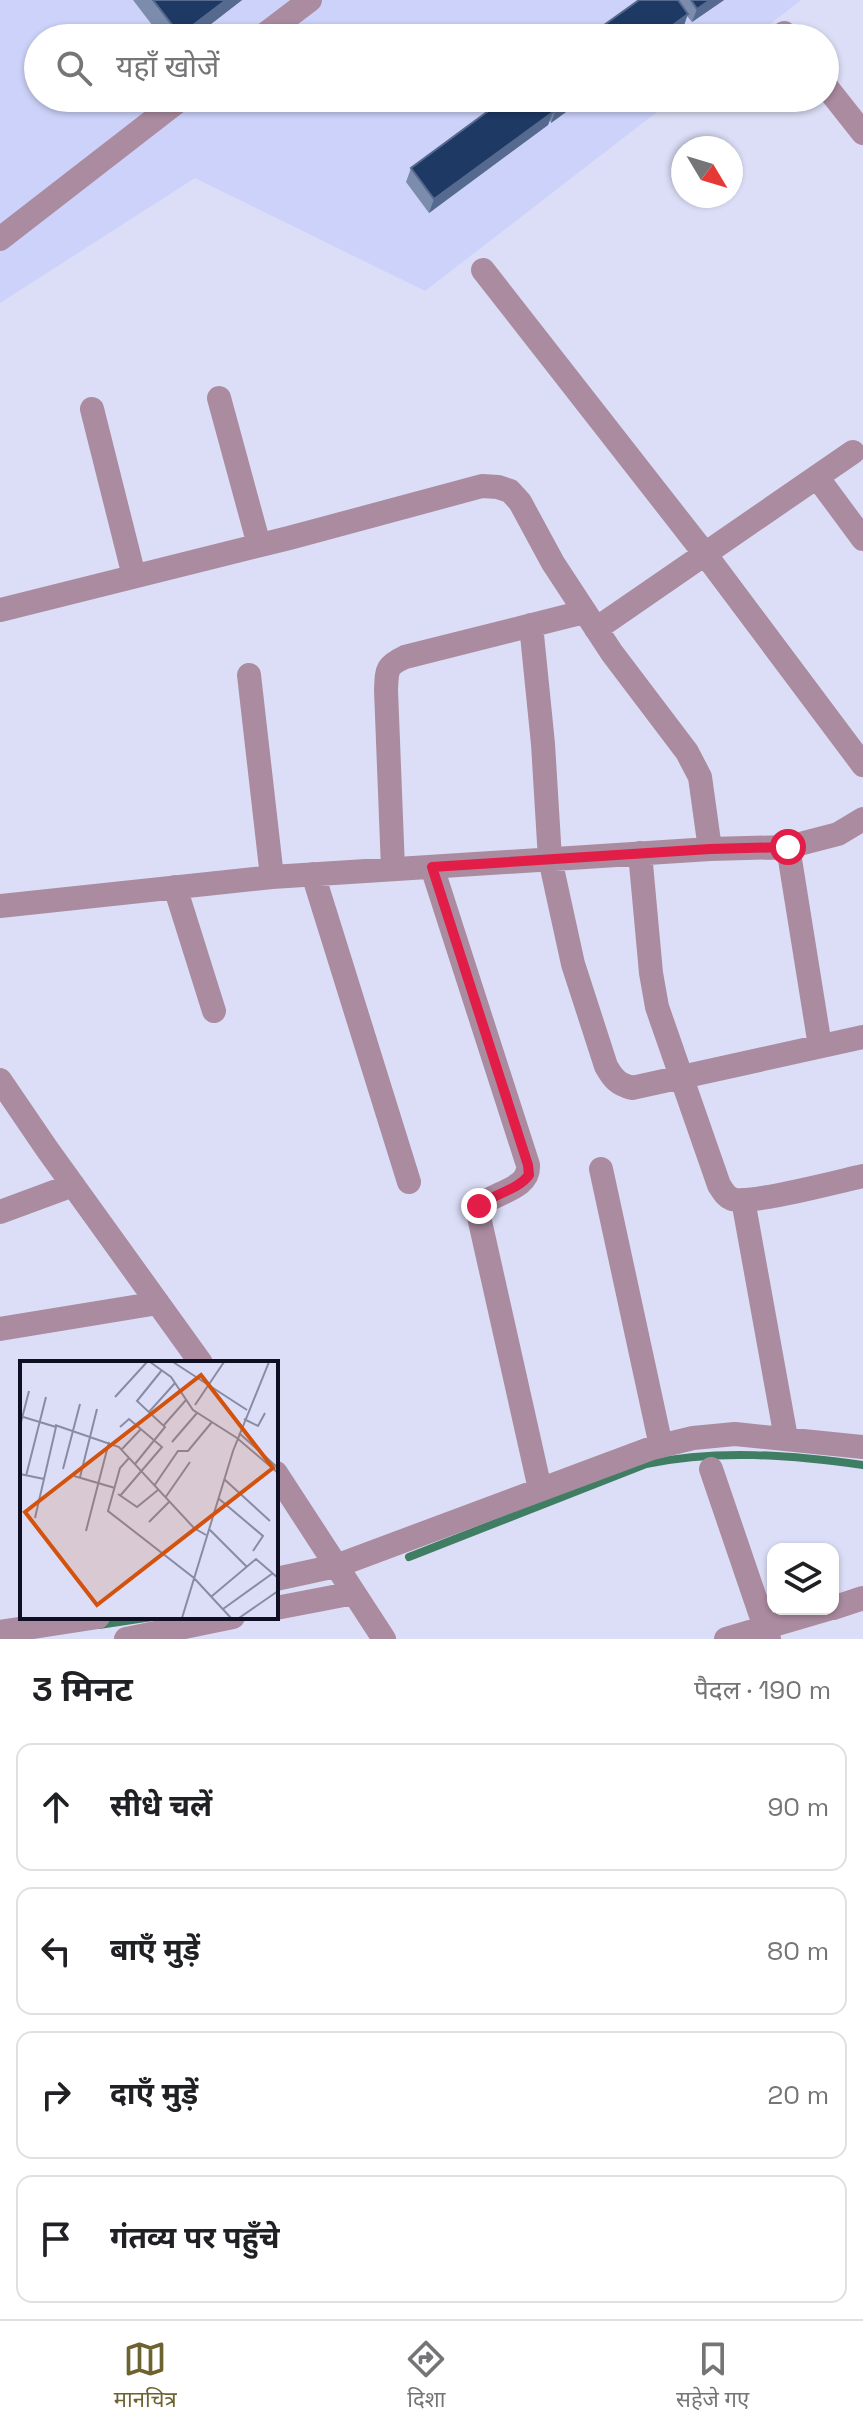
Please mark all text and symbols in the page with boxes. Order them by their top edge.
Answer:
search box [24,24,839,112]
icon: search [52,46,96,90]
text: यहाँ खोजें [116,47,219,86]
north arrow [671,136,743,208]
route start [770,829,806,865]
route end [461,1188,497,1224]
inset map [20,1361,278,1619]
map controls [767,1543,839,1615]
button: layers [767,1543,839,1615]
text: 3 मिनट [32,1668,133,1711]
text: पैदल · 190 m [694,1673,831,1707]
icon: ahead [34,1785,78,1829]
text: सीधे चलें [110,1786,212,1825]
text: 90 m [767,1790,829,1824]
icon: left [34,1929,78,1973]
text: बाएँ मुड़ें [110,1930,200,1969]
text: 80 m [767,1934,829,1968]
icon: right [34,2073,78,2117]
text: दाएँ मुड़ें [110,2074,198,2113]
text: 20 m [768,2078,829,2112]
icon: arrive [34,2217,78,2261]
text: गंतव्य पर पहुँचे [110,2218,279,2257]
tab: मानचित्र [114,2337,177,2416]
tab: दिशा [404,2337,448,2416]
tab: सहेजे गए [676,2337,749,2416]

